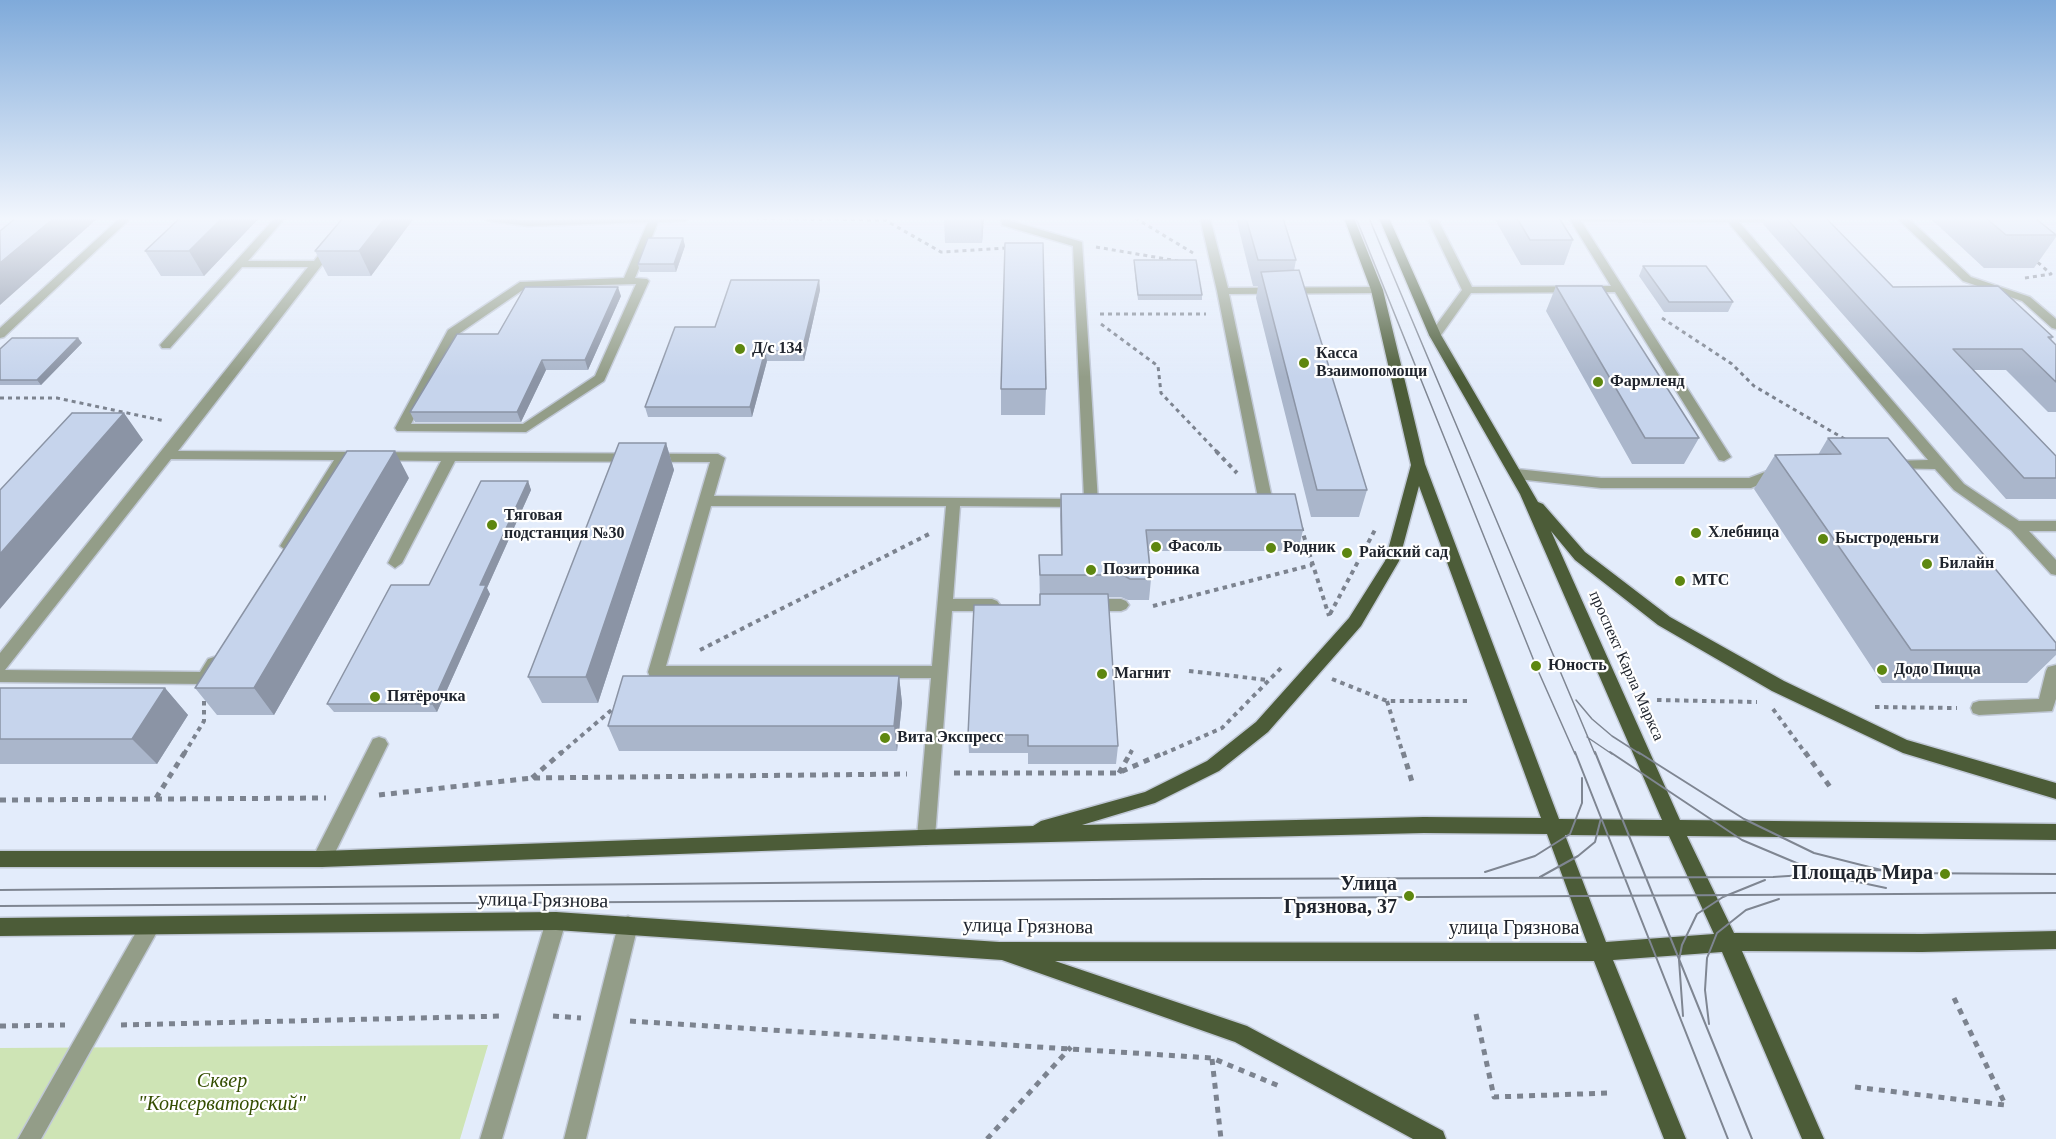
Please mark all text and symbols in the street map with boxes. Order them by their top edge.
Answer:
place label: Д/с 134 [752,339,803,359]
marker: Д/с 134 [733,342,747,356]
place label: Касса Взаимопомощи [1316,344,1427,382]
marker: Касса Взаимопомощи [1297,356,1311,370]
place label: Фармленд [1610,372,1685,392]
marker: Фармленд [1591,375,1605,389]
place label: Тяговая подстанция №30 [504,506,624,544]
marker: Тяговая подстанция №30 [485,518,499,532]
place label: Хлебница [1708,523,1779,543]
marker: Хлебница [1689,526,1703,540]
place label: Быстроденьги [1835,529,1939,549]
marker: Быстроденьги [1816,532,1830,546]
place label: Фасоль [1168,537,1222,557]
place label: Родник [1283,538,1336,558]
marker: Фасоль [1149,540,1163,554]
marker: Родник [1264,541,1278,555]
place label: Райский сад [1359,543,1448,563]
marker: Райский сад [1340,546,1354,560]
place label: Билайн [1939,554,1994,574]
marker: Билайн [1920,557,1934,571]
place label: Позитроника [1103,560,1199,580]
marker: Позитроника [1084,563,1098,577]
place label: МТС [1692,571,1729,591]
marker: МТС [1673,574,1687,588]
street label: проспект Карла Маркса [1584,588,1668,744]
place label: Юность [1548,656,1607,676]
marker: Юность [1529,659,1543,673]
place label: Додо Пицца [1894,660,1981,680]
marker: Додо Пицца [1875,663,1889,677]
place label: Магнит [1114,664,1171,684]
marker: Магнит [1095,667,1109,681]
place label: Пятёрочка [387,687,466,707]
marker: Пятёрочка [368,690,382,704]
place label: Вита Экспресс [897,728,1003,748]
marker: Вита Экспресс [878,731,892,745]
place label: Площадь Мира [1792,862,1933,886]
marker: Площадь Мира [1938,867,1952,881]
place label: Улица Грязнова, 37 [1284,873,1397,920]
street label: улица Грязнова [478,888,608,914]
marker: Улица Грязнова, 37 [1402,889,1416,903]
street label: улица Грязнова [963,914,1093,940]
street label: улица Грязнова [1449,917,1579,941]
park label: Сквер "Консерваторский" [138,1070,306,1117]

